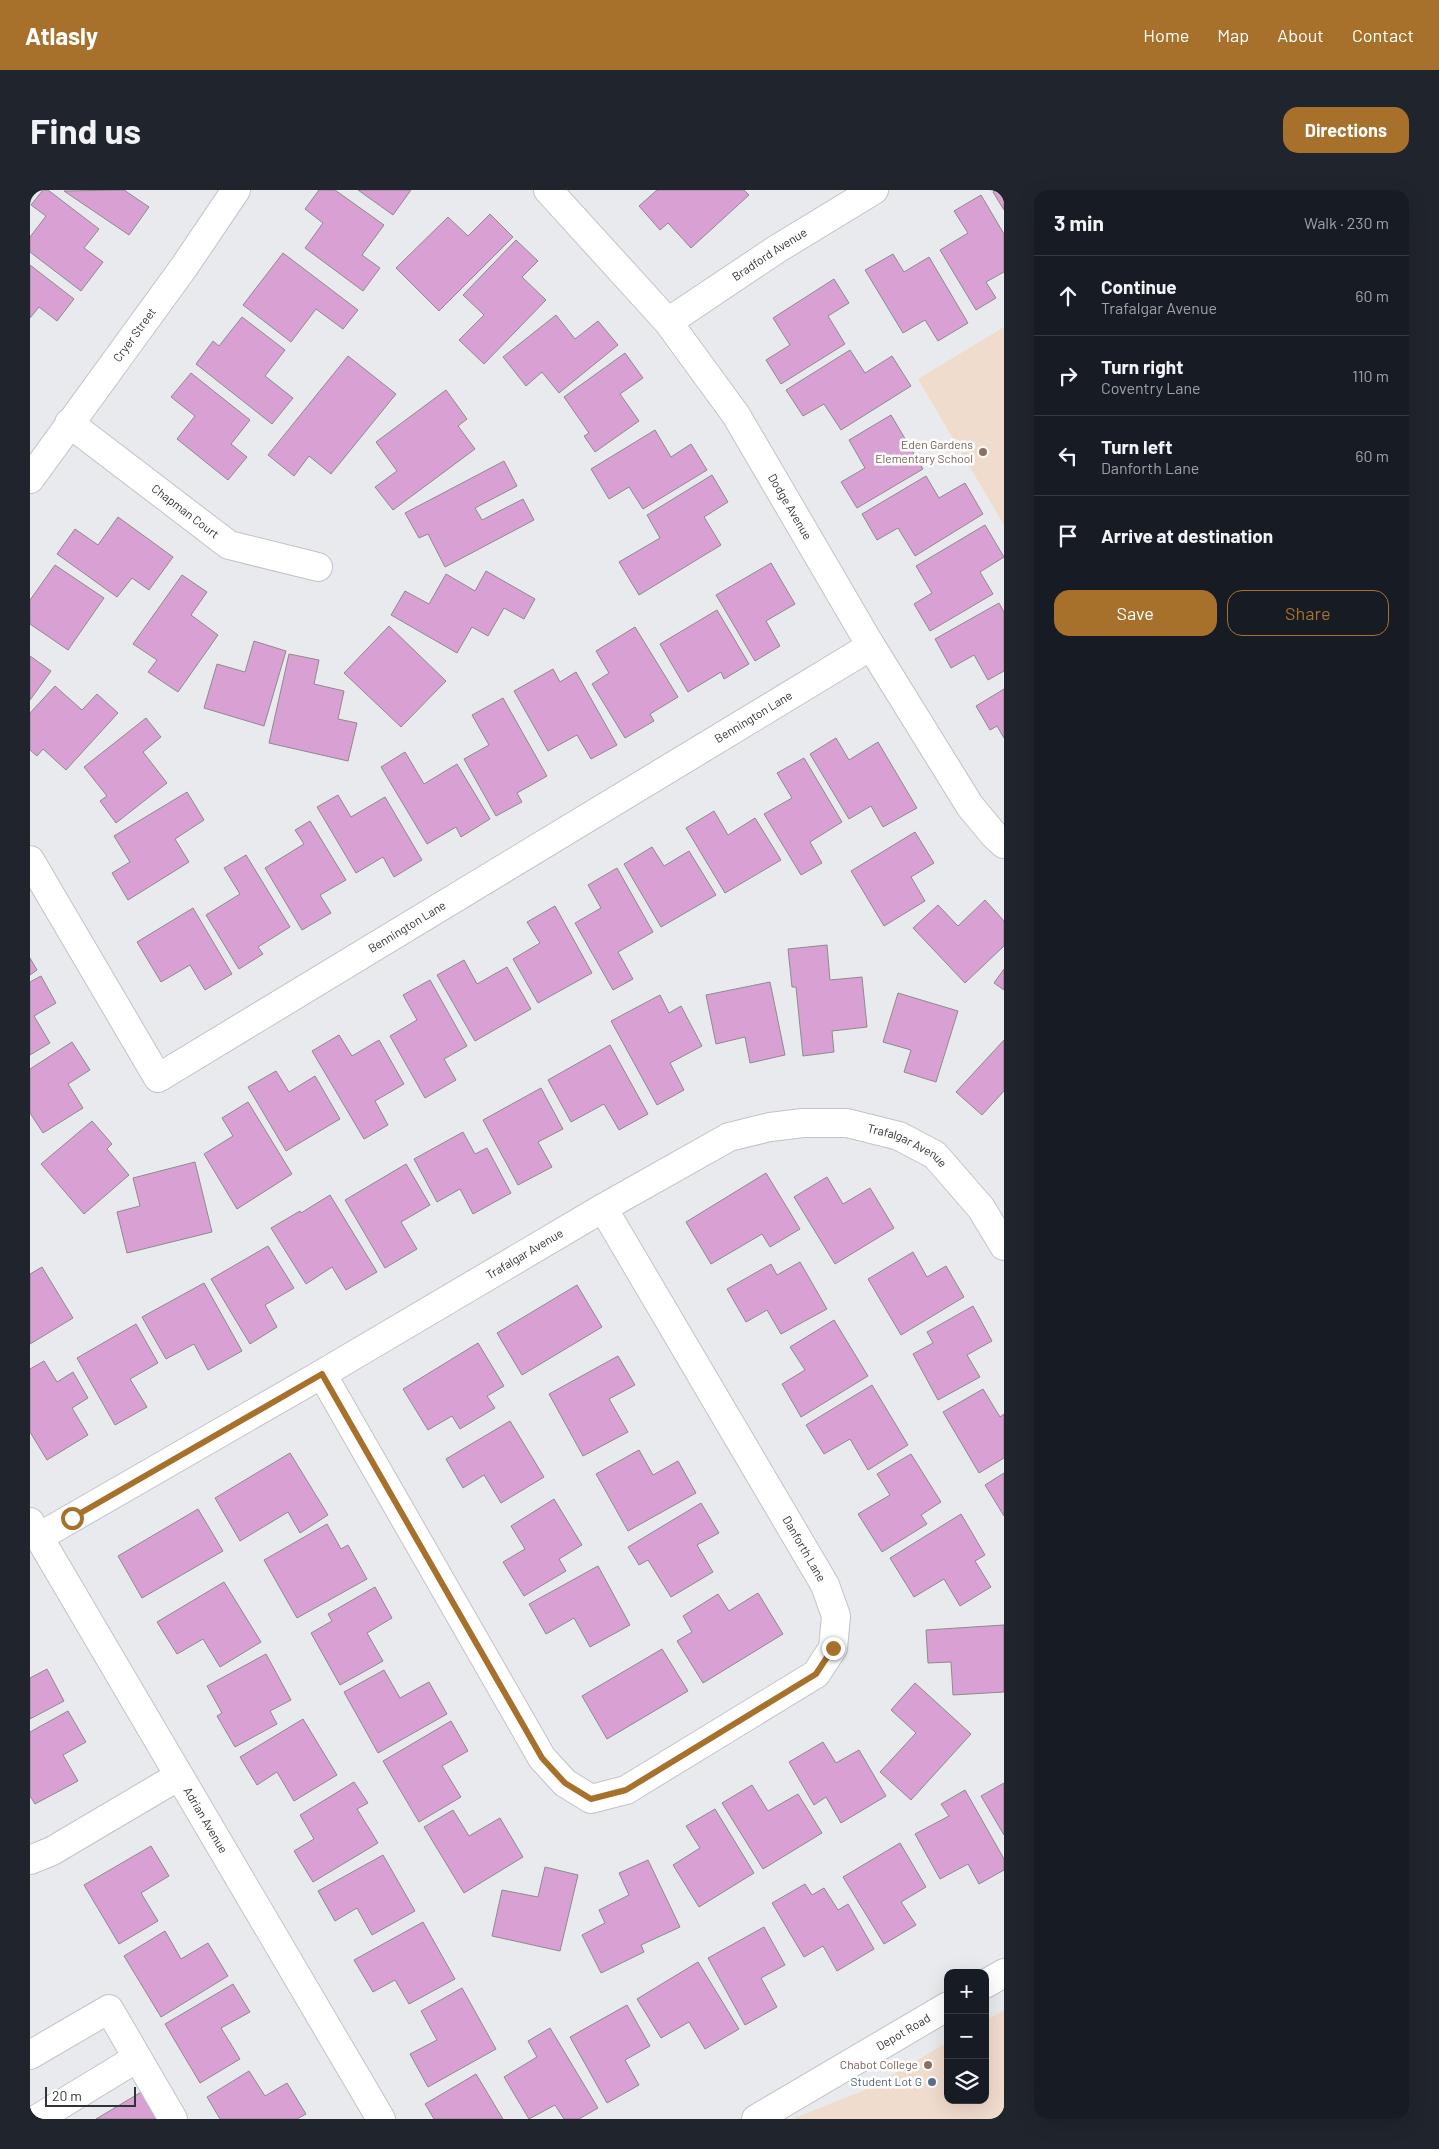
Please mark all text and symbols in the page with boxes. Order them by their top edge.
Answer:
text: Atlasly [25,21,98,50]
text: Home [1143,24,1189,46]
text: Map [1217,24,1249,46]
text: About [1277,24,1324,46]
text: Contact [1352,24,1414,46]
button: Directions [1283,107,1409,153]
text: Find us [30,109,141,151]
text: 3 min [1054,210,1104,235]
text: Walk · 230 m [1304,213,1389,232]
street label: Bradford Avenue [729,225,809,283]
text: Continue [1101,275,1177,298]
icon: ahead [1054,282,1082,310]
text: 60 m [1355,286,1389,305]
text: Trafalgar Avenue [1101,298,1217,317]
street label: Cryer Street [110,305,158,364]
text: Turn right [1101,355,1183,378]
icon: right [1054,362,1082,390]
text: 110 m [1352,366,1389,385]
text: Coventry Lane [1101,378,1201,397]
text: Turn left [1101,435,1172,458]
place label: Eden Gardens Elementary School [875,437,973,465]
icon: left [1054,442,1082,470]
marker: Eden Gardens Elementary School [977,446,989,458]
text: 60 m [1355,446,1389,465]
text: Danforth Lane [1101,458,1199,477]
street label: Dodge Avenue [766,471,815,542]
street label: Chapman Court [149,481,222,541]
icon: arrive [1054,522,1082,550]
text: Arrive at destination [1101,524,1273,547]
button: Save [1054,590,1217,636]
button: Share [1227,590,1389,636]
street label: Bennington Lane [712,688,794,745]
street label: Bennington Lane [365,897,448,955]
street label: Trafalgar Avenue [866,1120,950,1170]
street label: Trafalgar Avenue [483,1225,565,1282]
route start [61,1507,84,1530]
street label: Danforth Lane [780,1513,829,1584]
route end [822,1637,845,1660]
street label: Adrian Avenue [181,1784,231,1855]
map controls [944,1969,989,2104]
button: + [944,1969,989,2014]
street label: Depot Road [873,2010,932,2053]
button: − [944,2014,989,2059]
place label: Chabot College [840,2057,918,2071]
marker: Chabot College [922,2059,934,2071]
button: layers [944,2059,989,2104]
place label: Student Lot G [851,2074,922,2088]
marker: Student Lot G [926,2076,938,2088]
scale bar [45,2084,136,2107]
text: 20 m [52,2087,82,2104]

